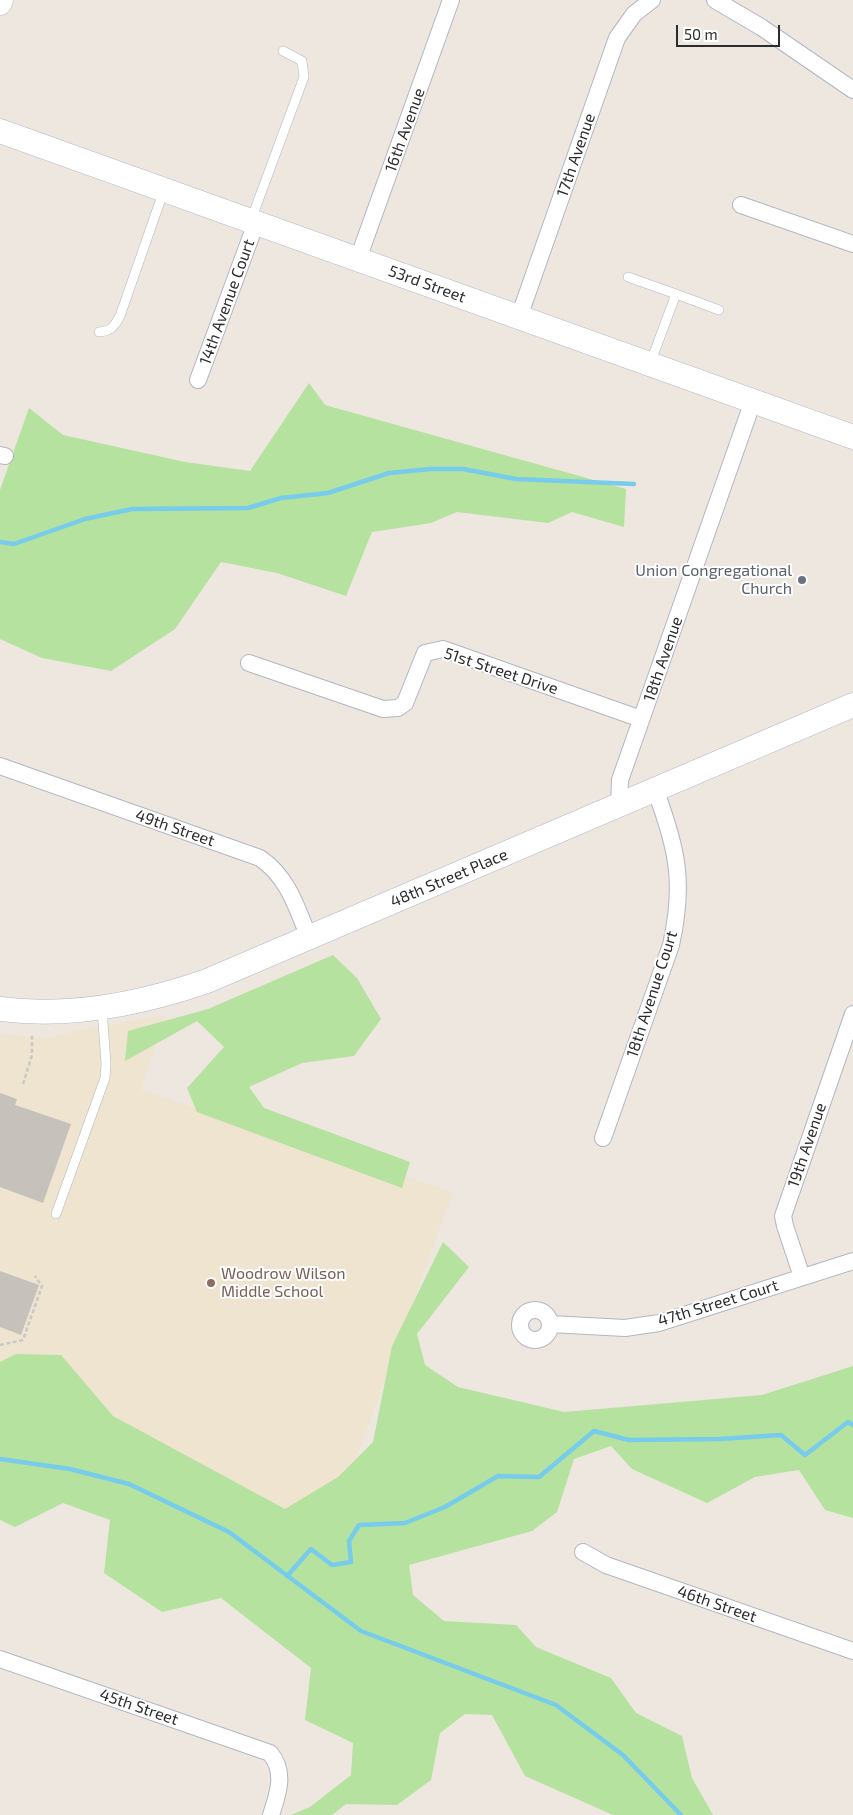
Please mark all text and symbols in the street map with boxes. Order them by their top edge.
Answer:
scale bar [678,15,782,47]
text: 50 m [684,25,718,43]
street label: 16th Avenue [381,85,429,175]
street label: 17th Avenue [553,111,599,199]
street label: 14th Avenue Court [195,237,259,367]
street label: 53rd Street [386,261,468,307]
place label: Union Congregational Church [635,561,792,599]
marker: Union Congregational Church [796,574,808,586]
street label: 18th Avenue [639,614,687,704]
street label: 51st Street Drive [442,644,560,698]
street label: 49th Street [133,806,217,850]
street label: 48th Street Place [387,845,511,911]
street label: 18th Avenue Court [622,928,682,1060]
street label: 19th Avenue [784,1100,830,1190]
place label: Woodrow Wilson Middle School [221,1264,346,1302]
street label: 47th Street Court [655,1276,781,1330]
marker: Woodrow Wilson Middle School [205,1277,217,1289]
street label: 46th Street [675,1582,759,1626]
street label: 45th Street [97,1685,181,1729]

